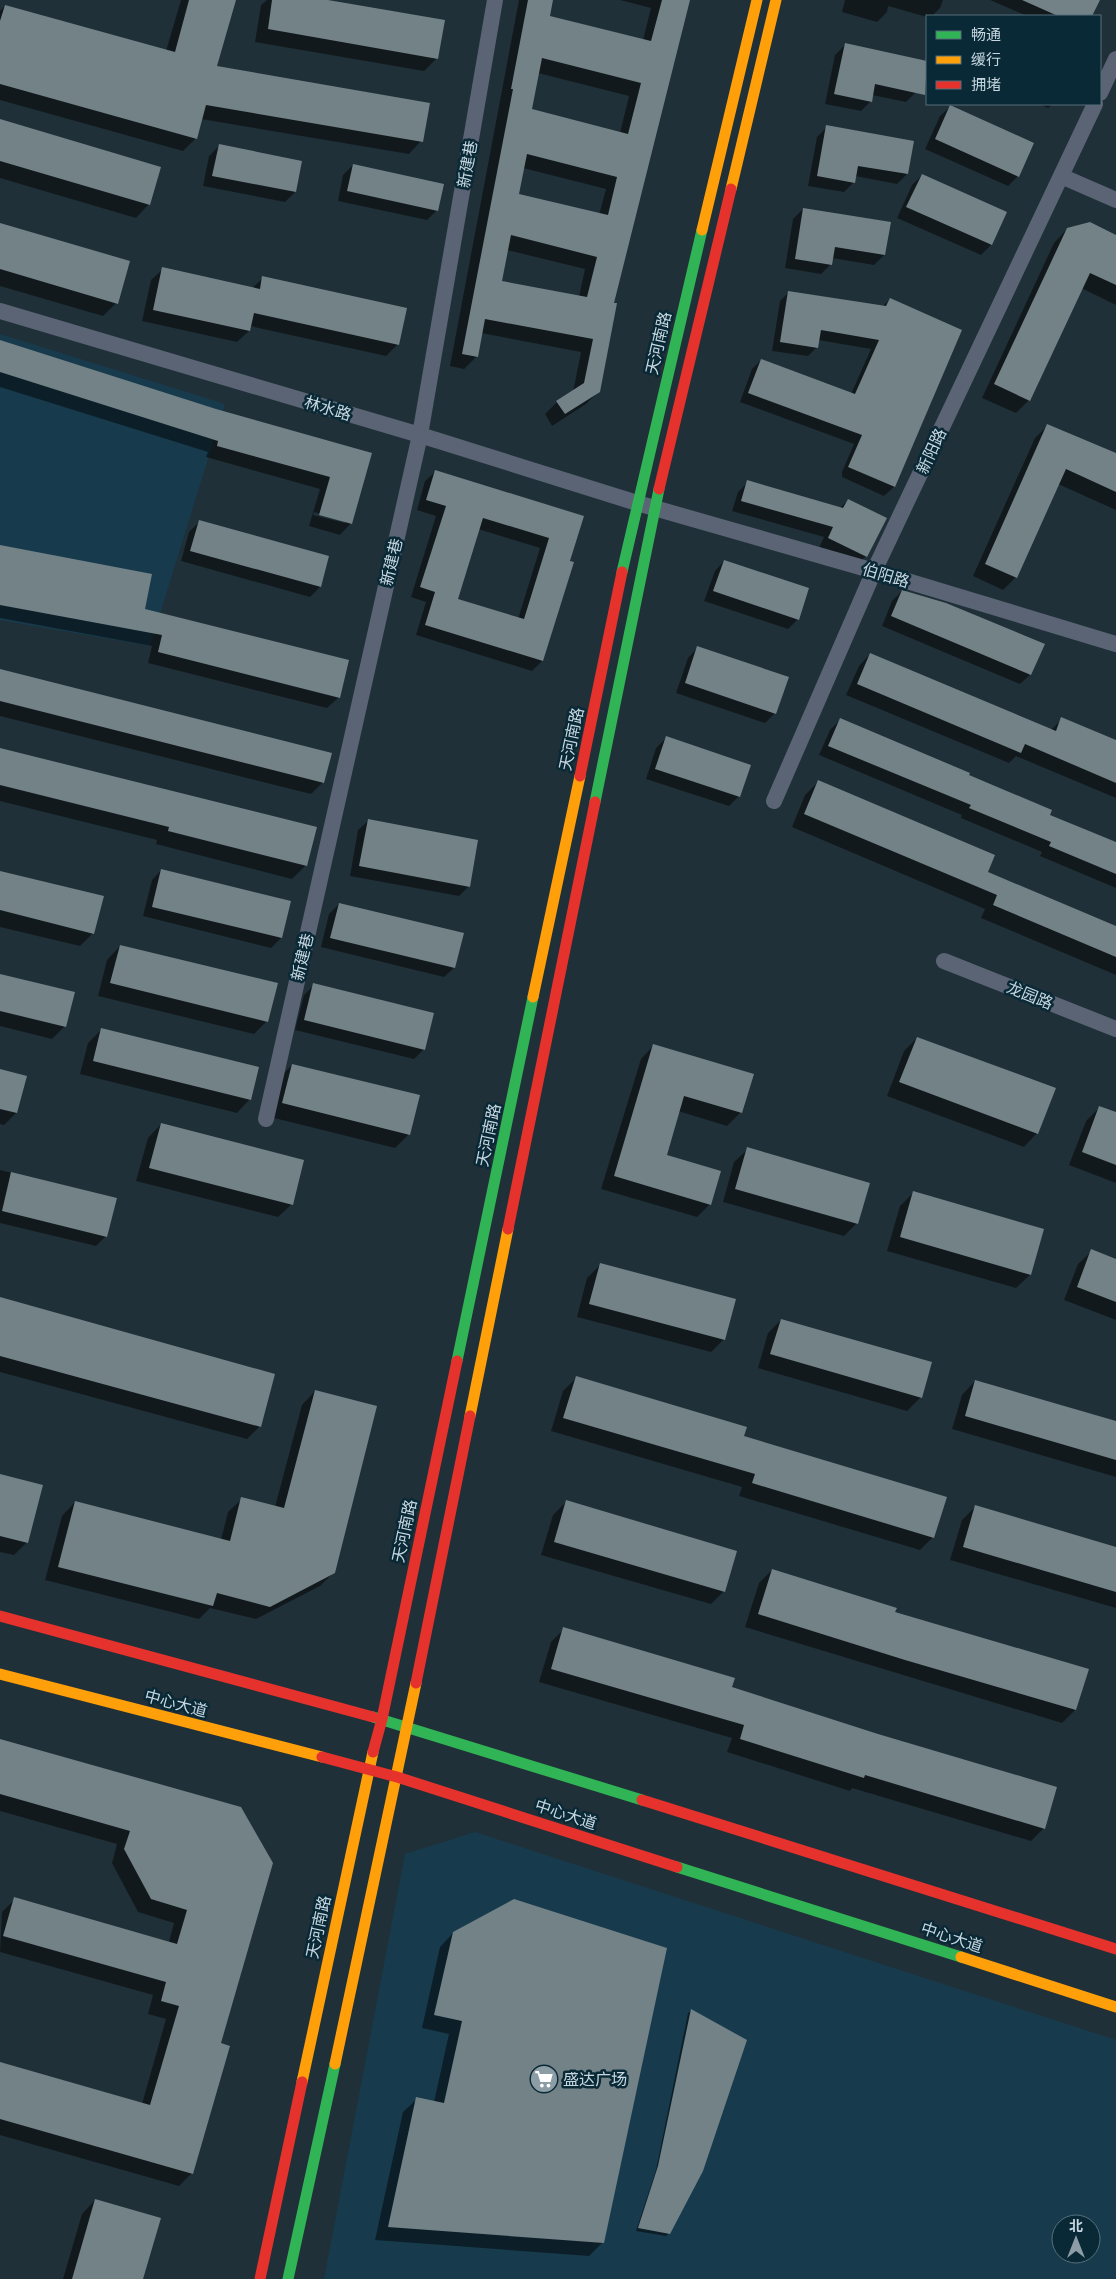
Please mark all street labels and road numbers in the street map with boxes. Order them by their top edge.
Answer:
street label: 新建巷 [452,138,482,190]
street label: 天河南路 [640,309,676,377]
street label: 林水路 [302,390,354,426]
street label: 新阳路 [911,425,951,477]
street label: 新建巷 [375,536,407,588]
street label: 伯阳路 [860,557,912,593]
street label: 天河南路 [554,705,588,773]
street label: 新建巷 [286,931,318,983]
street label: 龙园路 [1004,976,1056,1014]
street label: 天河南路 [471,1101,505,1169]
street label: 天河南路 [387,1497,421,1565]
street label: 中心大道 [142,1684,210,1722]
street label: 中心大道 [532,1794,600,1834]
street label: 天河南路 [301,1893,335,1961]
street label: 中心大道 [918,1917,986,1957]

